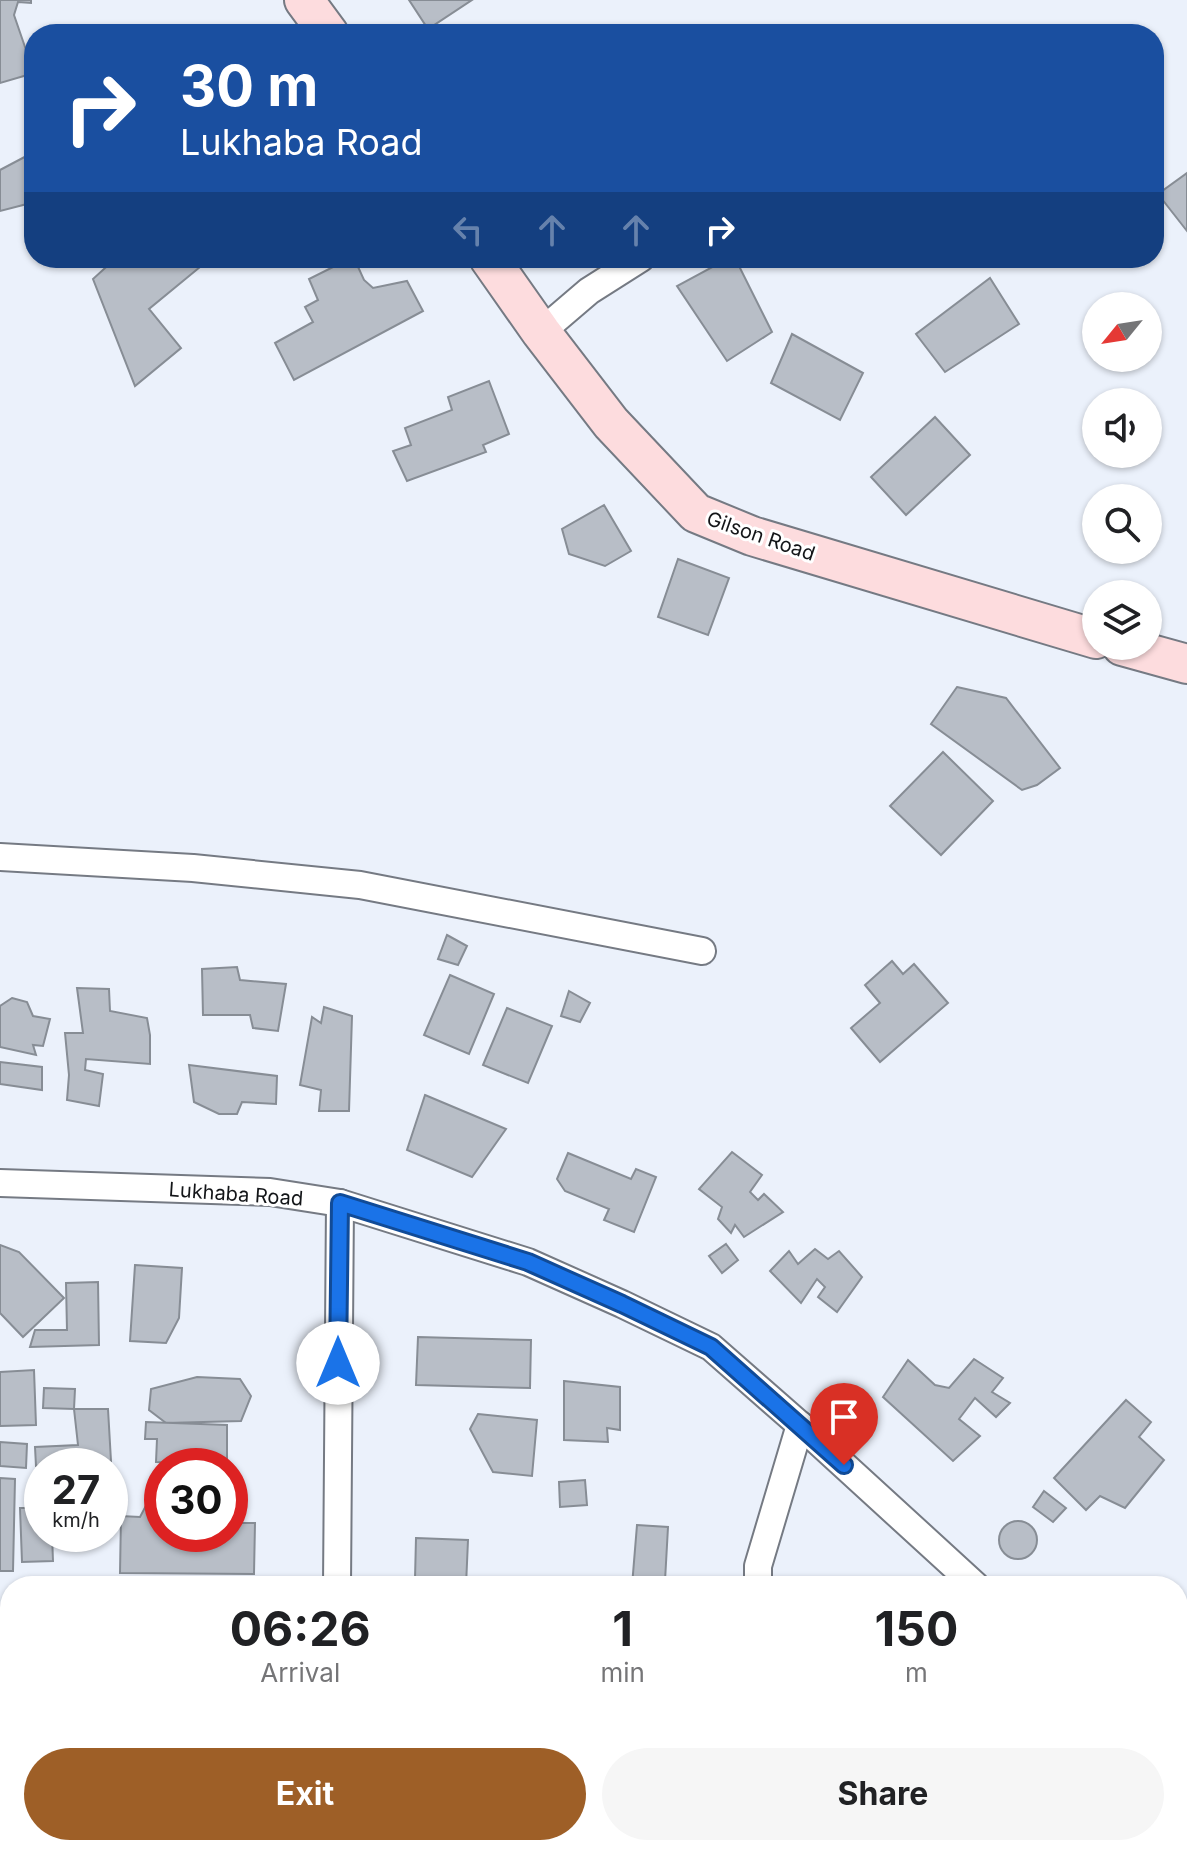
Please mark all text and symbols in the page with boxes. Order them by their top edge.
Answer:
text: 30 m [180,52,318,120]
icon: right [48,56,152,160]
text: Lukhaba Road [180,120,422,164]
icon: left [446,208,490,252]
icon: ahead [530,208,574,252]
icon: ahead [614,208,658,252]
icon: right [698,208,742,252]
north arrow [1082,292,1162,372]
map controls [1082,292,1162,660]
button: sound [1082,388,1162,468]
button: search [1082,484,1162,564]
street label: Gilson Road [704,506,818,566]
button: layers [1082,580,1162,660]
street label: Lukhaba Road [168,1177,304,1211]
position arrow [296,1321,380,1405]
pin [810,1383,878,1465]
icon: arrive [822,1395,866,1439]
speed limit sign: 30 [144,1448,248,1552]
text: 27 [52,1465,100,1514]
text: km/h [52,1508,100,1532]
text: 06:26 [230,1599,371,1658]
text: 1 [612,1599,633,1658]
text: 150 [875,1599,958,1658]
text: Arrival [260,1657,340,1688]
text: min [600,1657,645,1688]
text: m [905,1657,928,1688]
button: Exit [24,1748,586,1840]
button: Share [602,1748,1164,1840]

